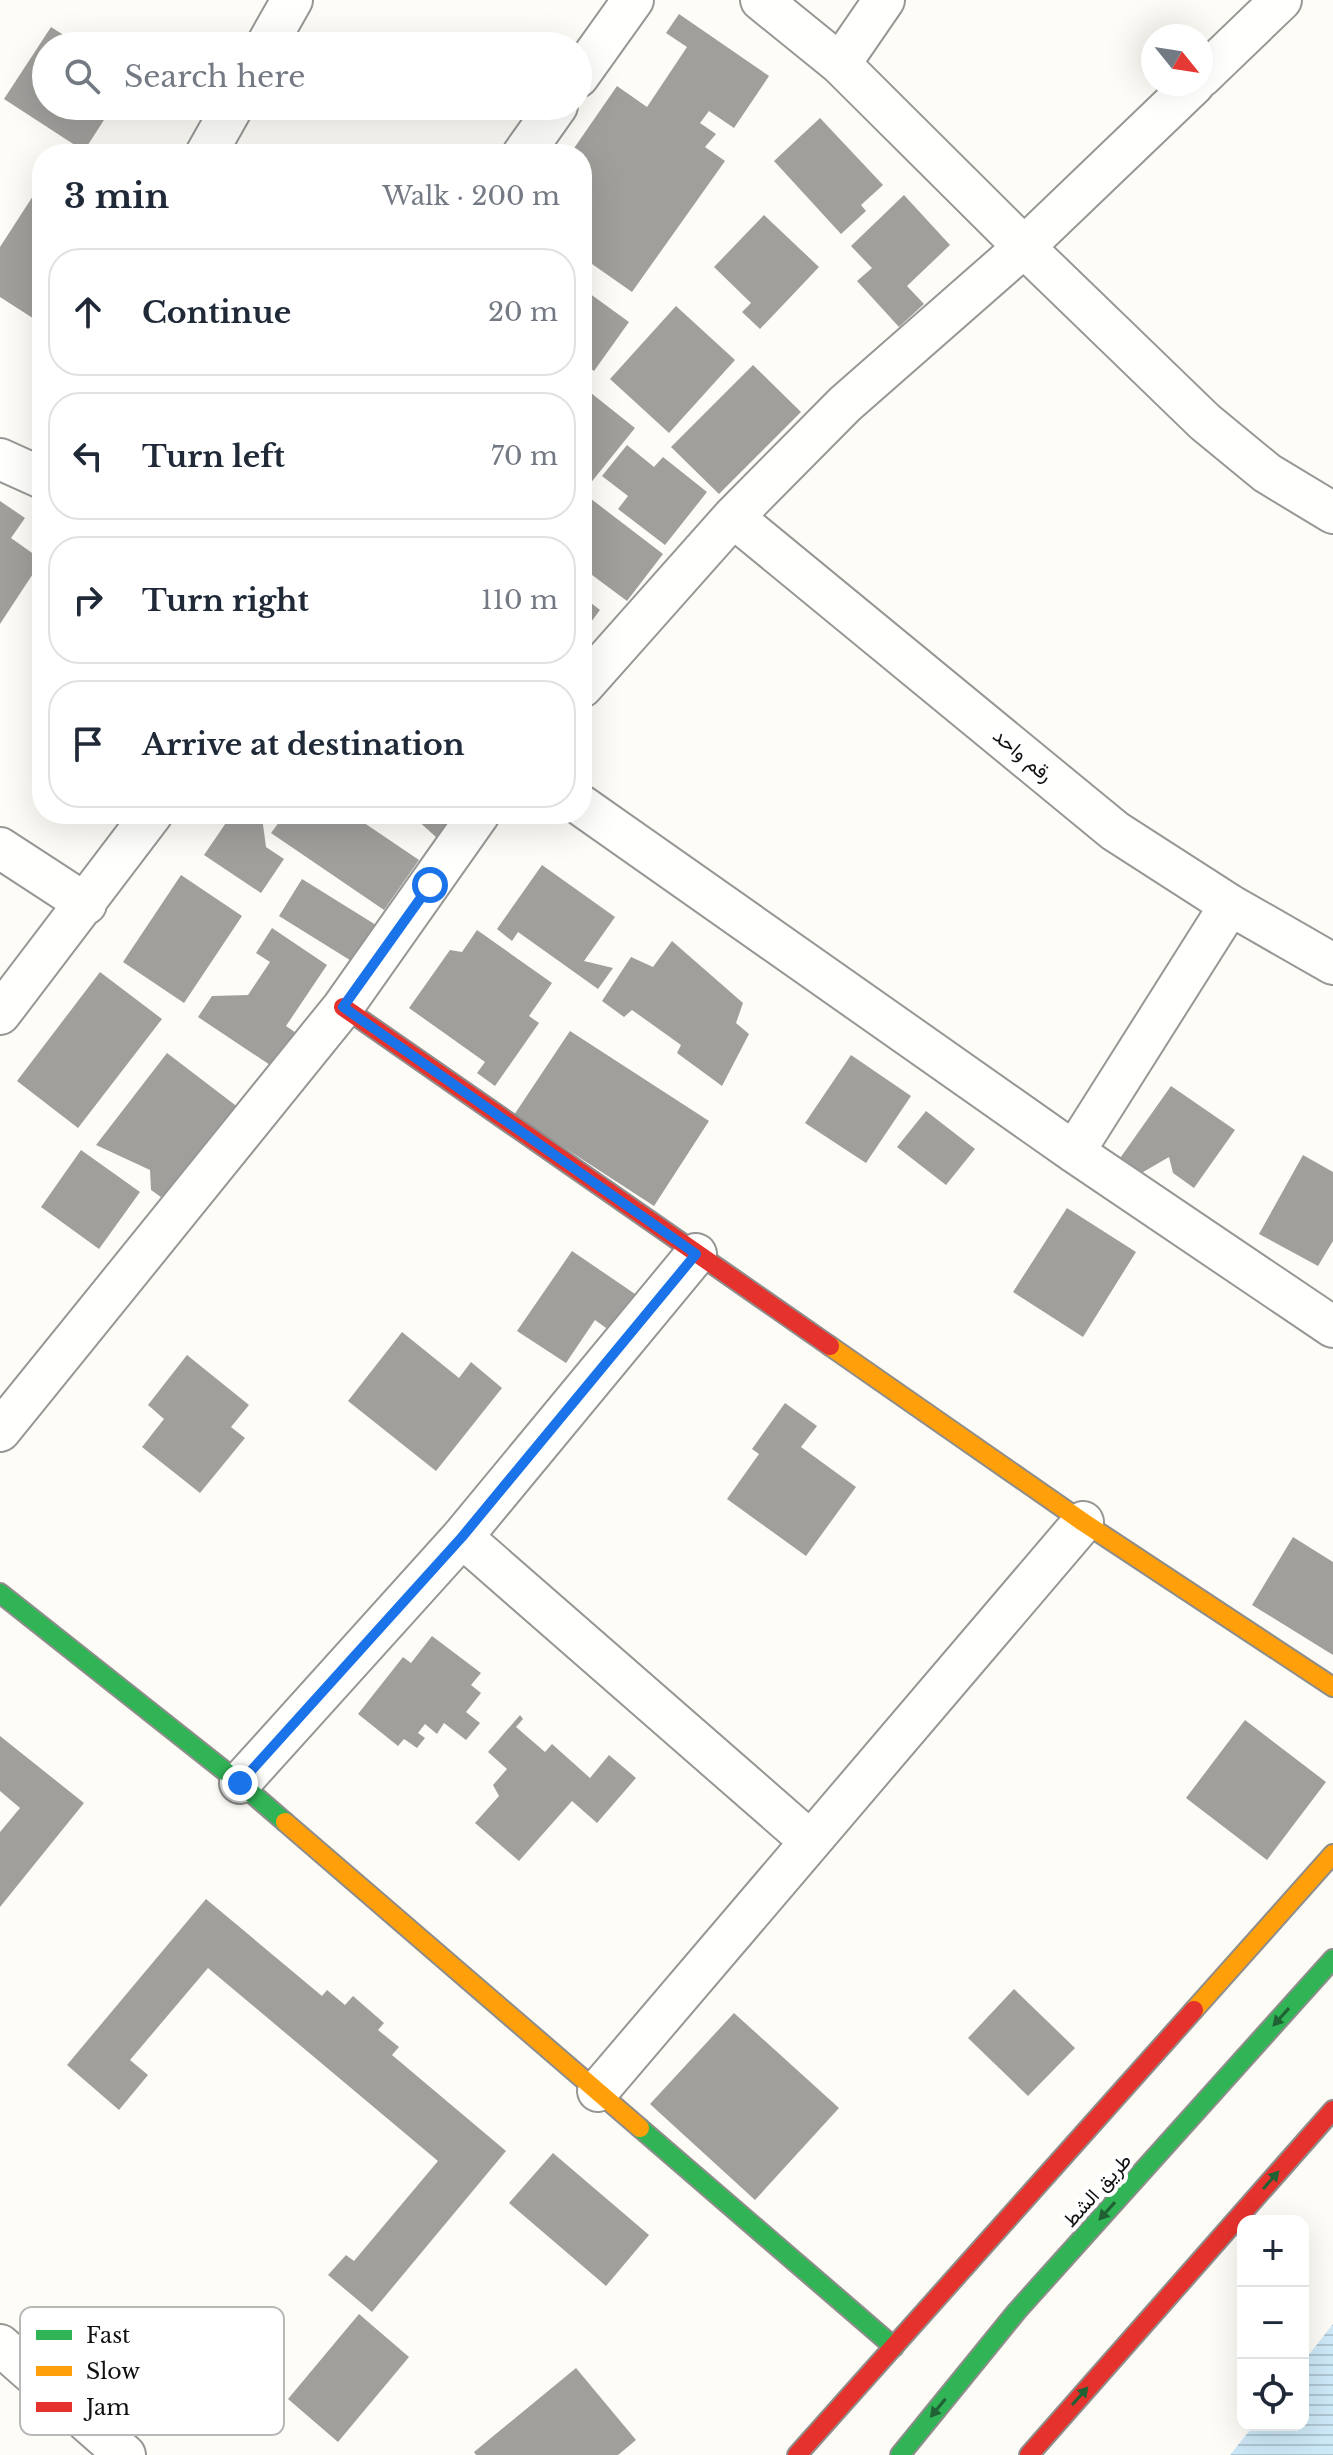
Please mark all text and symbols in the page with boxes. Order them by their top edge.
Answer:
north arrow [1141,24,1213,96]
search box [32,32,592,120]
icon: search [60,54,104,98]
text: Search here [124,58,305,95]
text: 3 min [64,175,169,217]
text: Walk · 200 m [382,180,560,212]
icon: ahead [66,290,110,334]
text: Continue [142,294,291,331]
text: 20 m [488,296,558,328]
icon: left [66,434,110,478]
text: Turn left [142,438,285,475]
text: 70 m [491,440,558,472]
icon: right [66,578,110,622]
text: Turn right [142,582,309,619]
text: 110 m [481,584,558,616]
icon: arrive [66,722,110,766]
street label: رقم واحد [988,723,1058,788]
text: Arrive at destination [142,726,465,763]
route start [412,867,448,903]
route end [222,1765,258,1801]
one-way arrow [1273,2007,1290,2027]
street label: طريق الشط [1058,2148,1137,2232]
one-way arrow [1262,2171,1279,2191]
one-way arrow [1099,2201,1117,2220]
map controls [1237,2215,1309,2431]
button: + [1237,2215,1309,2287]
button: − [1237,2287,1309,2359]
legend [20,2307,284,2435]
text: Fast [86,2322,131,2349]
text: Slow [86,2358,140,2385]
button: locate [1237,2359,1309,2431]
one-way arrow [1071,2387,1088,2407]
text: Jam [83,2394,130,2421]
one-way arrow [930,2398,947,2418]

